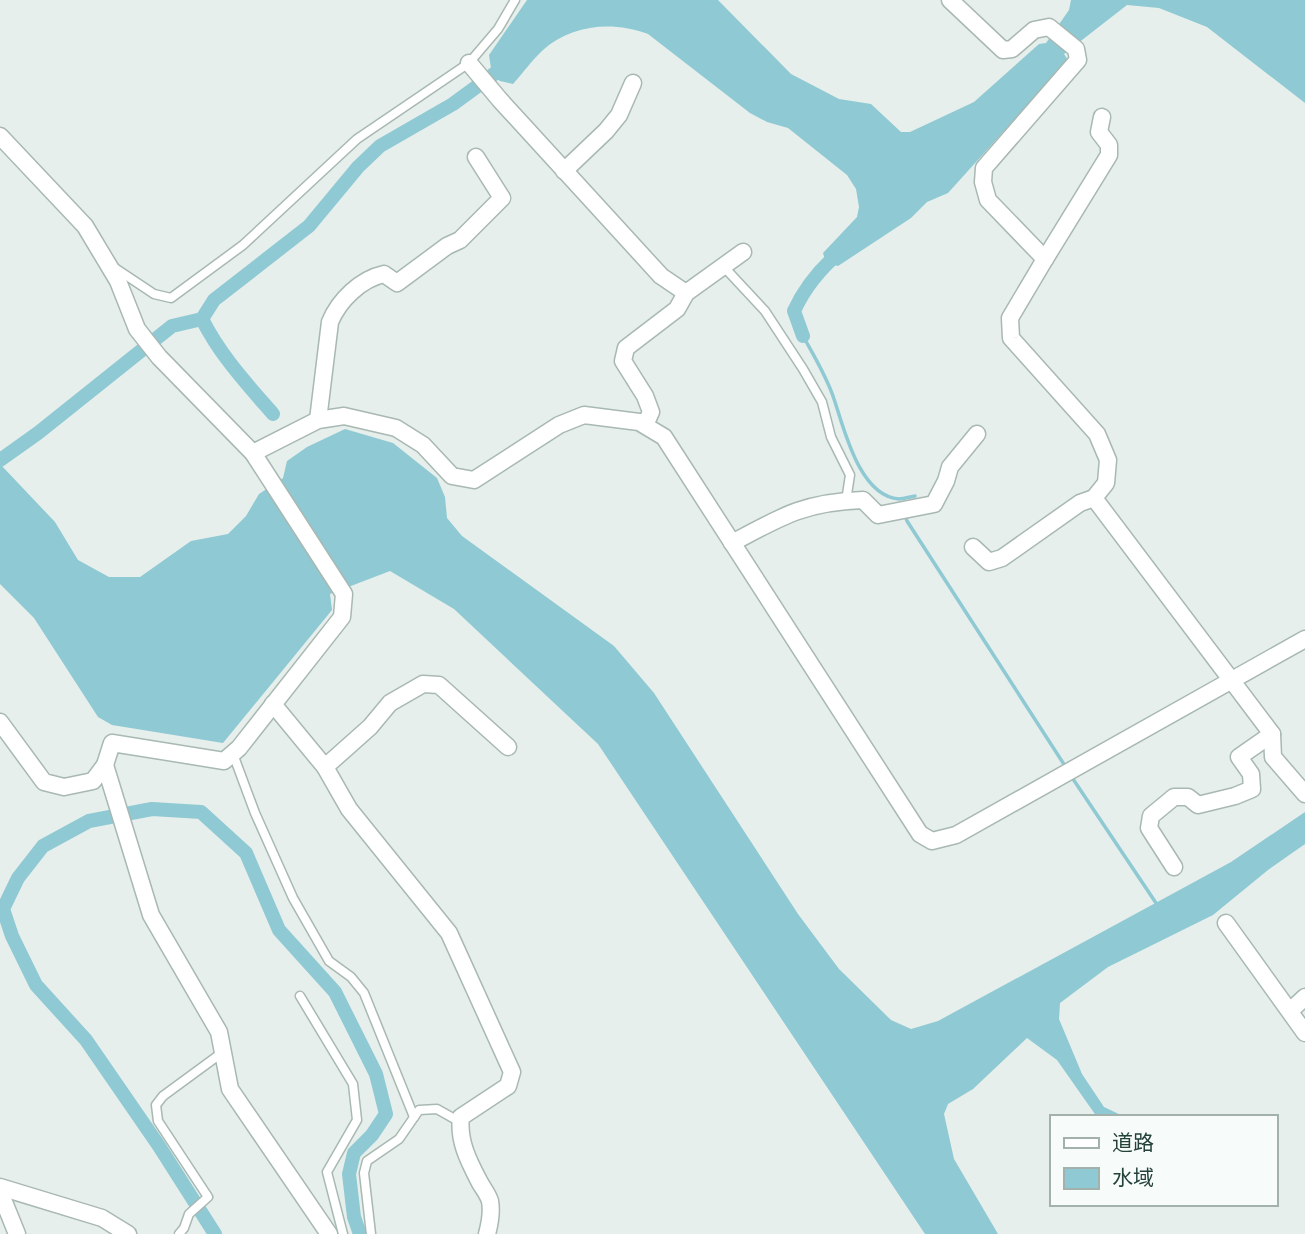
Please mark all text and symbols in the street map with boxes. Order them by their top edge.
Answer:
legend [1050,1115,1277,1206]
text: 道路 [1112,1130,1154,1156]
text: 水域 [1112,1165,1154,1191]

